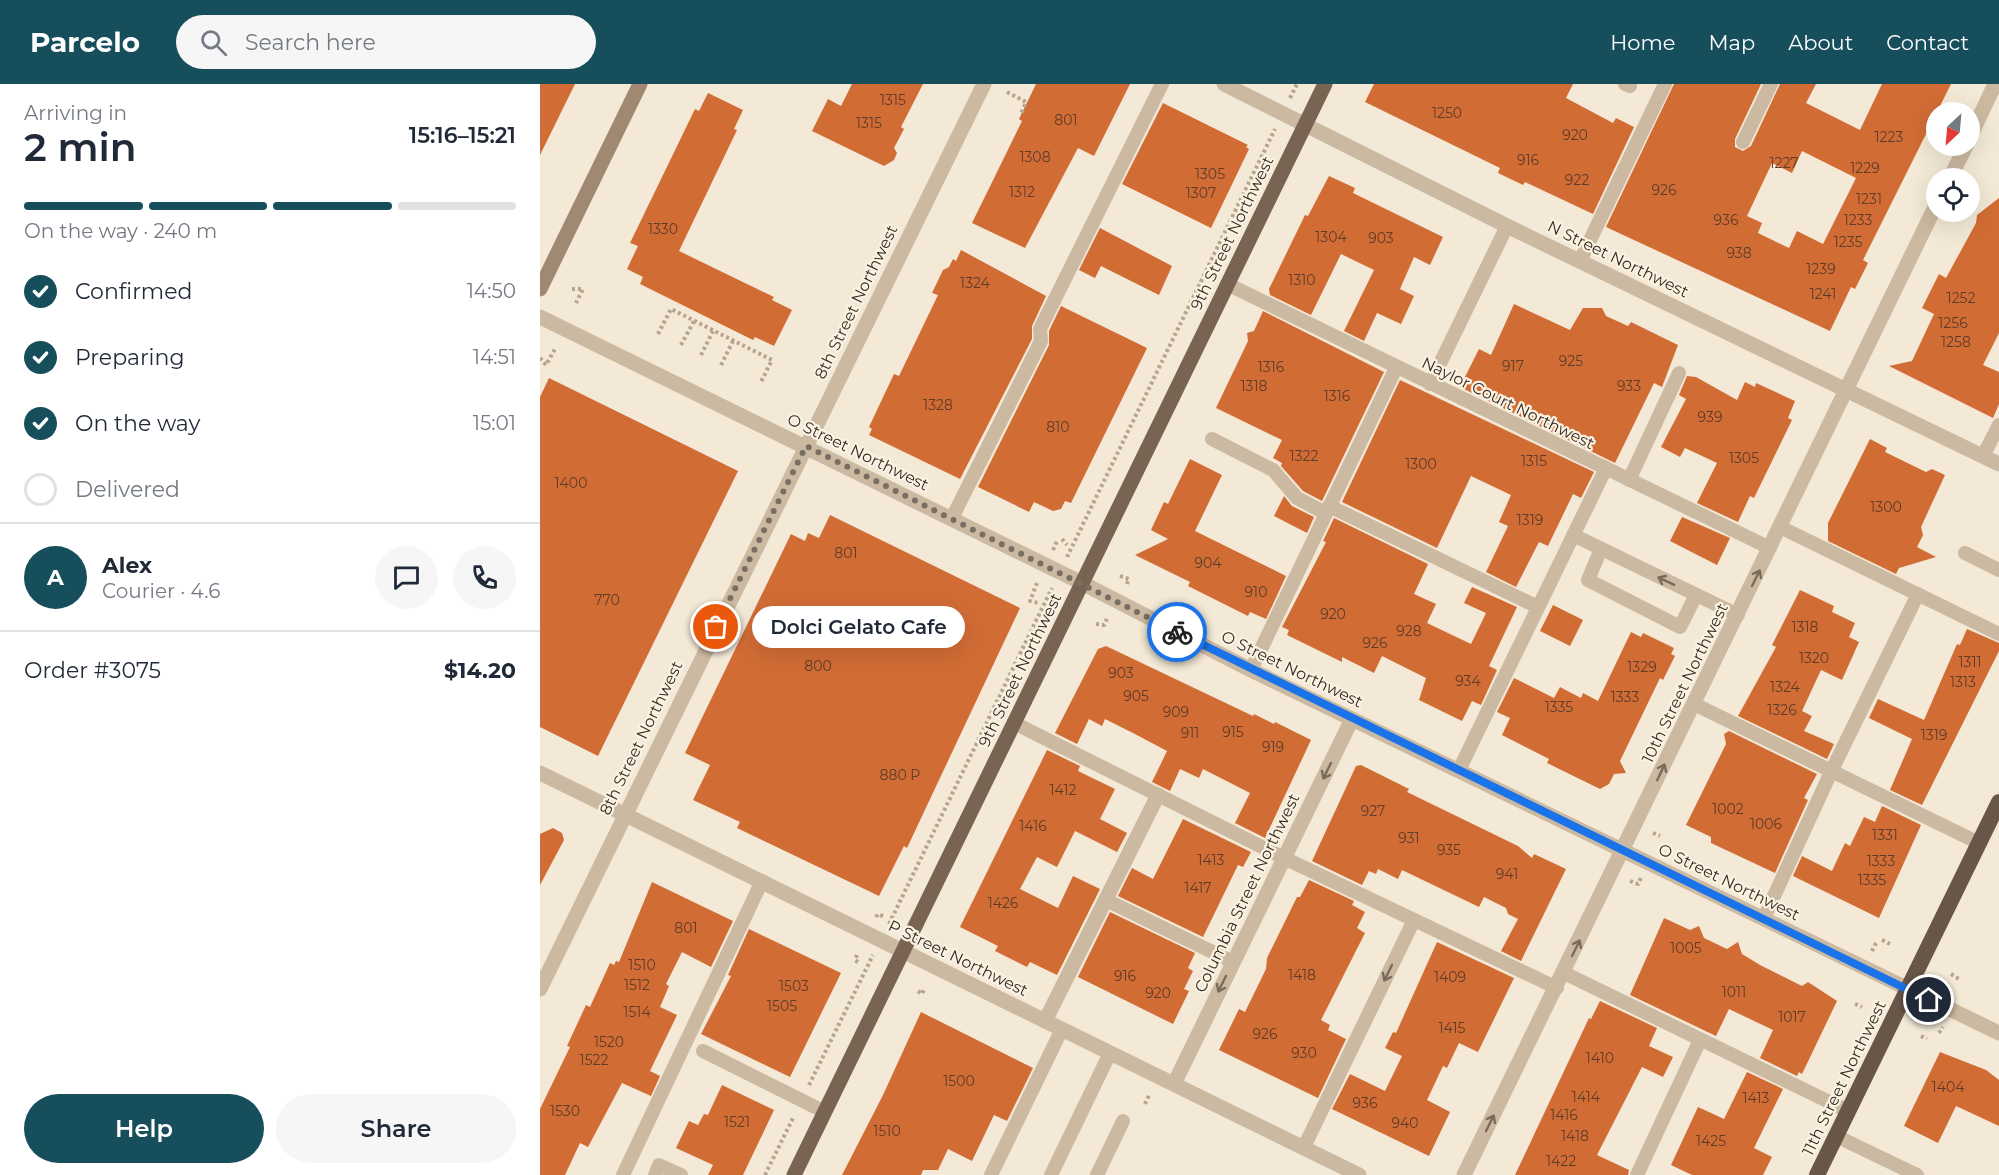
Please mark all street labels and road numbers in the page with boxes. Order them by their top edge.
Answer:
street label: 9th Street Northwest [1187,153,1278,313]
street label: N Street Northwest [1544,217,1692,302]
street label: 8th Street Northwest [810,221,902,382]
street label: Naylor Court Northwest [1419,353,1598,453]
street label: O Street Northwest [784,410,932,495]
street label: 9th Street Northwest [975,590,1066,750]
street label: 10th Street Northwest [1638,600,1732,766]
street label: O Street Northwest [1218,627,1366,712]
street label: 8th Street Northwest [595,657,687,818]
street label: Columbia Street Northwest [1190,790,1304,996]
street label: O Street Northwest [1655,840,1803,925]
street label: P Street Northwest [885,916,1031,1000]
street label: 11th Street Northwest [1798,997,1890,1159]

